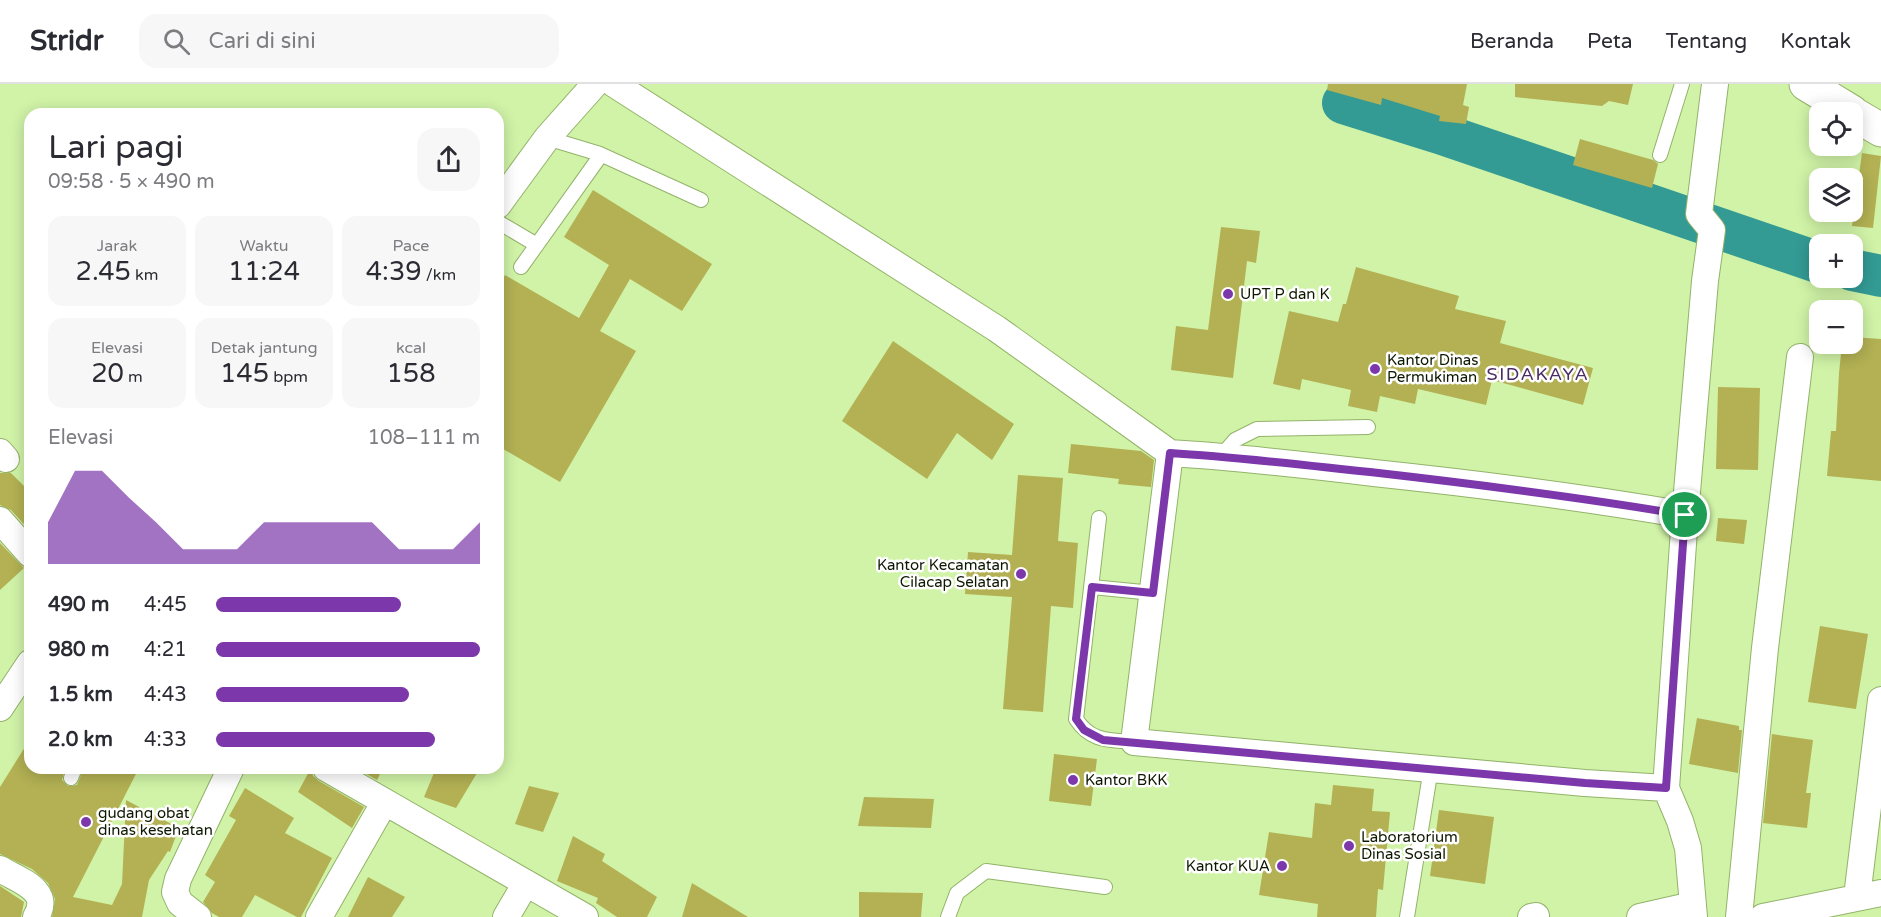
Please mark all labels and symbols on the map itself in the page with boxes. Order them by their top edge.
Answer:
place label: UPT P dan K [1240,285,1329,303]
marker: UPT P dan K [1221,287,1235,301]
place label: Kantor Dinas Permukiman [1387,351,1478,386]
marker: Kantor Dinas Permukiman [1368,362,1382,376]
district label: SIDAKAYA [1487,363,1589,385]
pin [1659,489,1710,540]
place label: Kantor Kecamatan Cilacap Selatan [877,556,1009,591]
marker: Kantor Kecamatan Cilacap Selatan [1014,567,1028,581]
place label: Kantor BKK [1085,771,1167,789]
marker: Kantor BKK [1066,773,1080,787]
place label: gudang obat dinas kesehatan [98,804,213,839]
marker: gudang obat dinas kesehatan [79,815,93,829]
place label: Laboratorium Dinas Sosial [1361,828,1458,863]
marker: Laboratorium Dinas Sosial [1342,839,1356,853]
place label: Kantor KUA [1186,857,1270,875]
marker: Kantor KUA [1275,859,1289,873]

